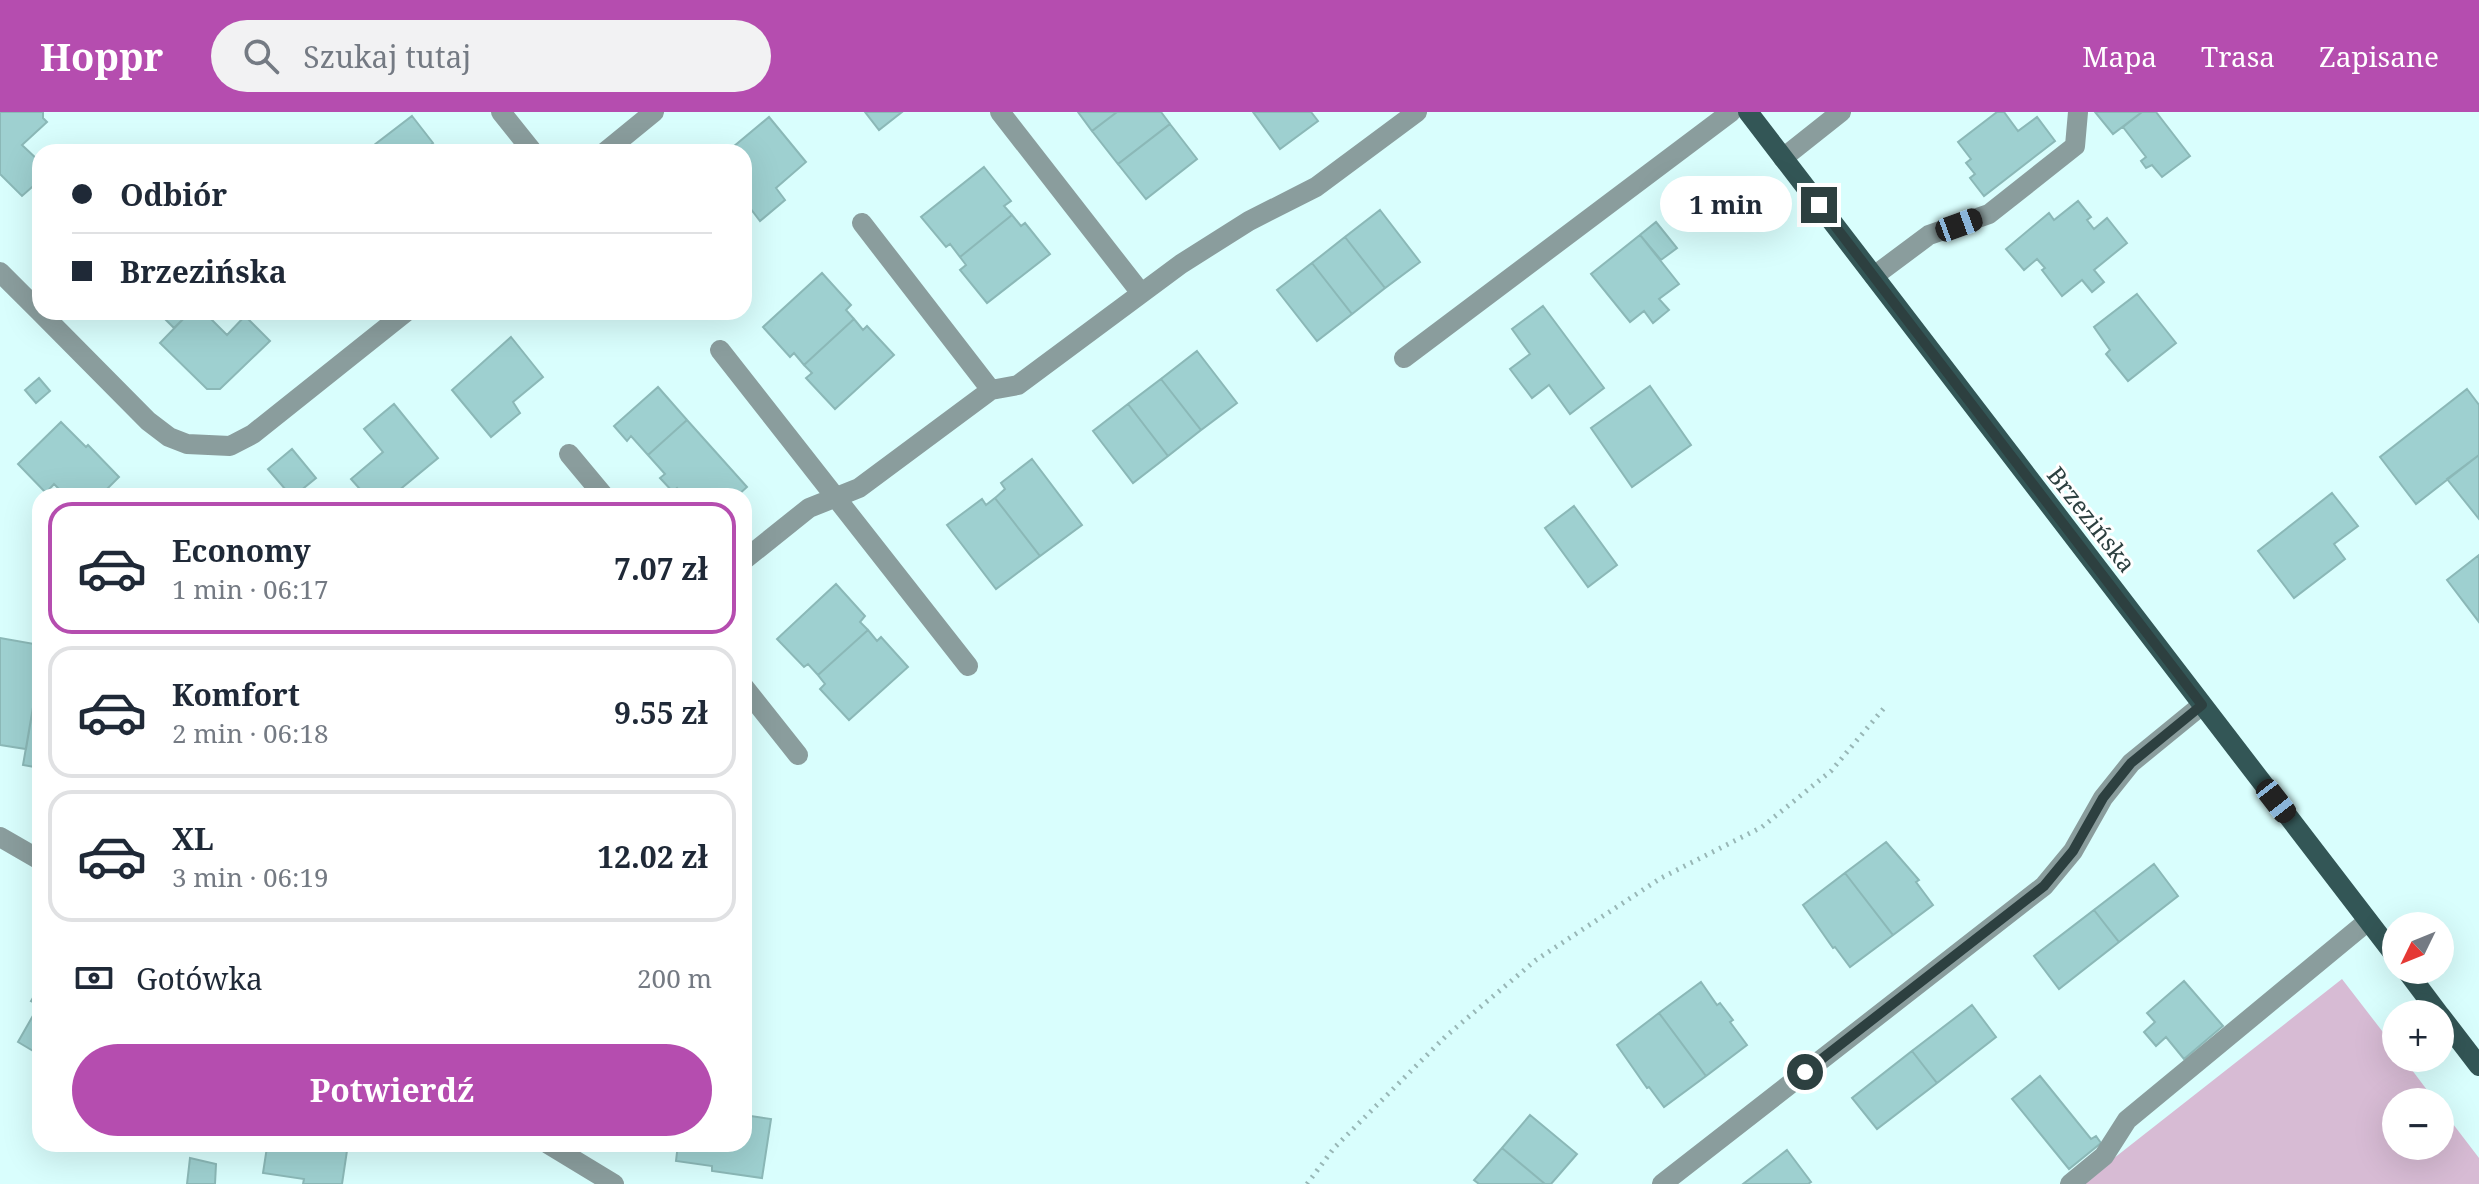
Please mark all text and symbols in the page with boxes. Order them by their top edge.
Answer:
search box [211,20,771,92]
text: Hoppr [40,30,163,82]
icon: search [239,34,283,78]
text: Szukaj tutaj [303,36,471,77]
text: Mapa [2082,37,2157,75]
text: Trasa [2201,37,2275,75]
text: Zapisane [2319,37,2439,75]
text: Odbiór [120,174,227,215]
callout: 1 min [1659,177,1791,233]
text: 1 min [1689,186,1763,222]
route end [1801,187,1837,223]
car [1932,206,1986,244]
text: Brzezińska [120,251,287,292]
street label: Brzezińska [2040,459,2144,579]
text: Economy [172,530,311,571]
icon: car [76,532,148,604]
text: 7.07 zł [614,548,708,589]
text: 1 min · 06:17 [172,571,329,607]
text: Komfort [172,674,300,715]
icon: car [76,676,148,748]
text: 9.55 zł [614,692,708,733]
text: 2 min · 06:18 [172,715,329,751]
car [2252,775,2300,827]
text: XL [172,818,214,859]
icon: car [76,820,148,892]
text: 12.02 zł [597,836,708,877]
text: 3 min · 06:19 [172,859,329,895]
north arrow [2382,912,2454,984]
map controls [2382,912,2454,1160]
icon: cash [72,956,116,1000]
text: Gotówka [136,958,263,999]
text: 200 m [637,960,712,996]
button: + [2382,1000,2454,1072]
button: Potwierdź [72,1044,712,1136]
route start [1787,1054,1823,1090]
button: − [2382,1088,2454,1160]

